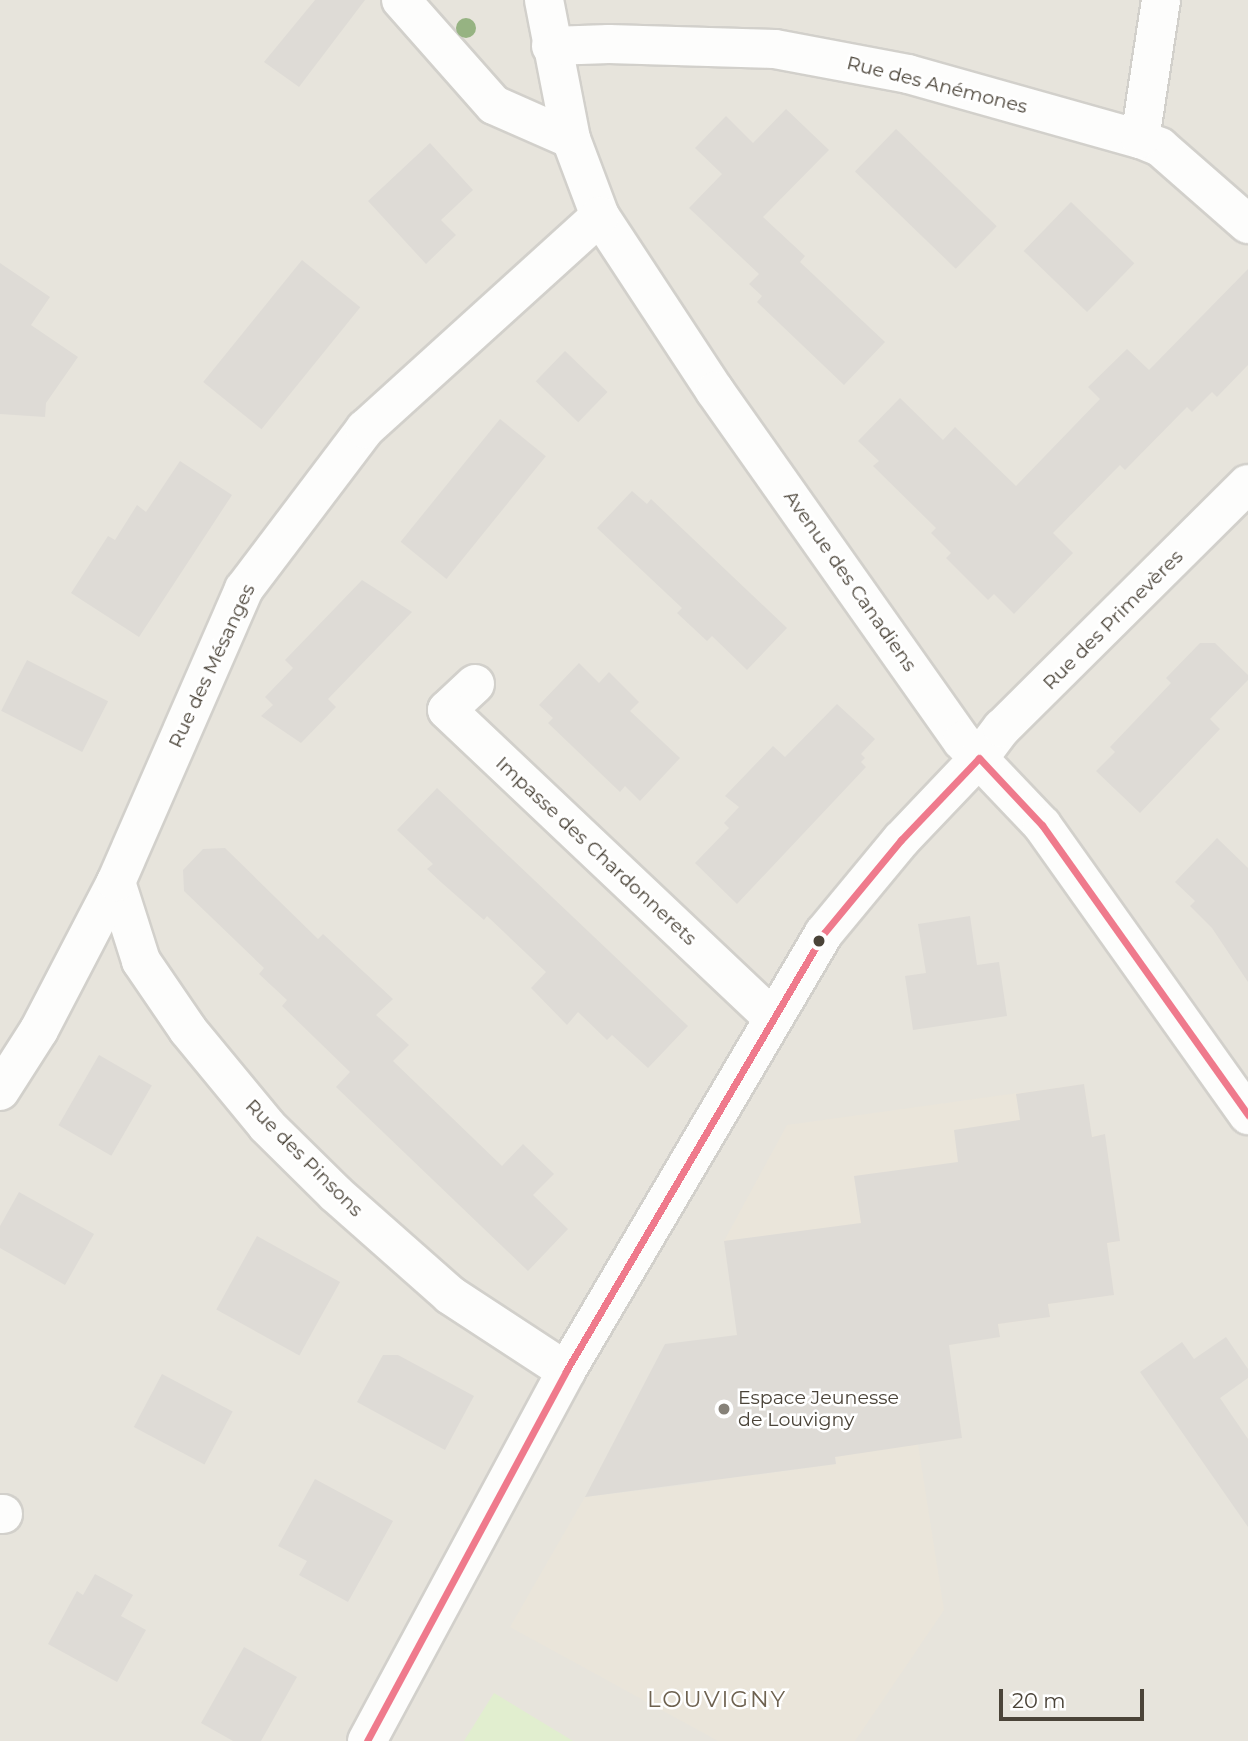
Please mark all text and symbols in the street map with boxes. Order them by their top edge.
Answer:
street label: Rue des Anémones [844,52,1030,118]
street label: Avenue des Canadiens [779,486,921,676]
street label: Rue des Primevères [1038,545,1188,695]
street label: Rue des Mésanges [164,580,260,752]
street label: Impasse des Chardonnerets [491,752,701,950]
unlabelled marker [812,934,826,948]
street label: Rue des Pinsons [241,1095,367,1221]
place label: Espace Jeunesse de Louvigny [738,1387,899,1431]
marker: Espace Jeunesse de Louvigny [716,1401,732,1417]
scale bar [1003,1674,1148,1718]
district label: LOUVIGNY [648,1685,786,1713]
text: 20 m [1012,1688,1066,1713]

